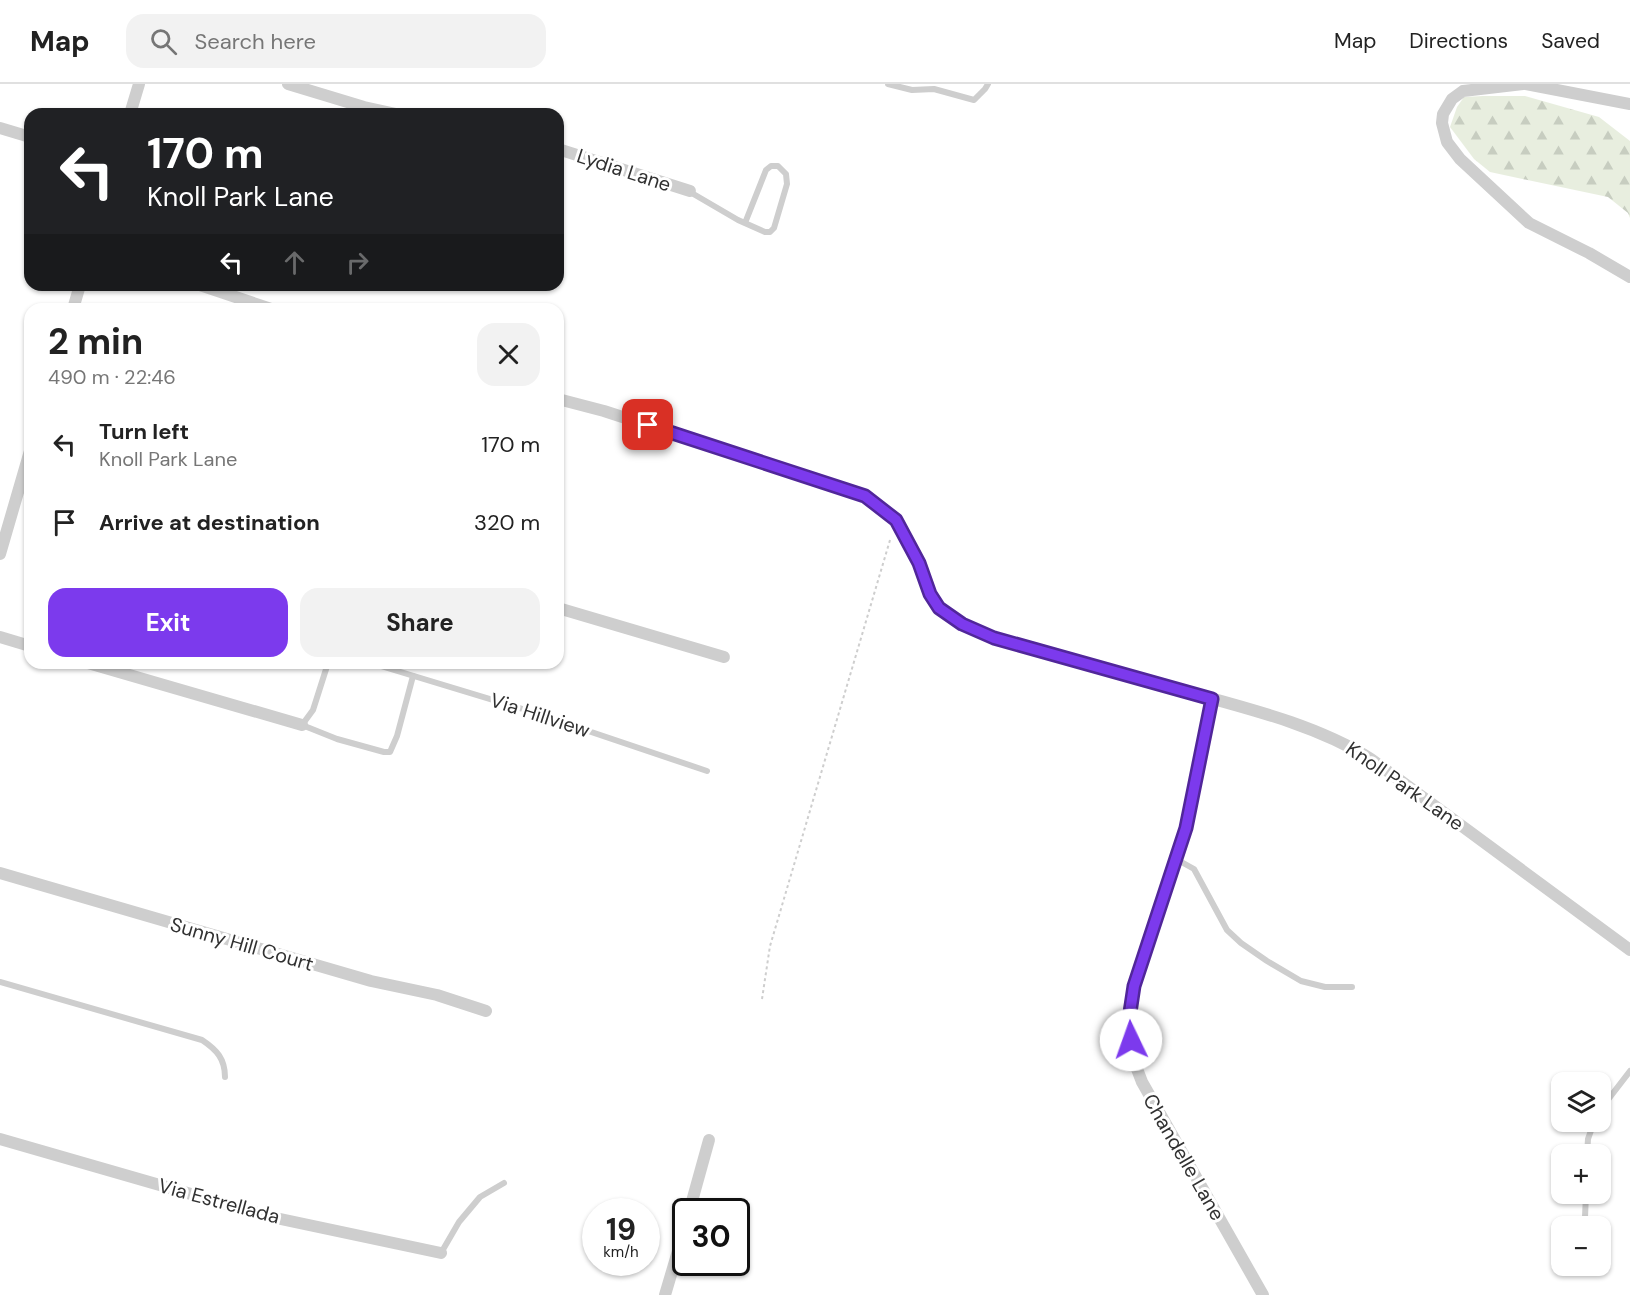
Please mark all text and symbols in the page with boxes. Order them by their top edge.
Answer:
search box [126,14,546,68]
text: Map [30,23,90,60]
icon: search [147,25,180,58]
text: Search here [195,27,316,56]
text: Map [1334,27,1376,55]
text: Directions [1409,27,1508,55]
text: Saved [1541,27,1600,55]
text: 170 m [147,126,264,181]
icon: left [48,132,126,210]
street label: Lydia Lane [574,143,674,197]
text: Knoll Park Lane [147,179,334,214]
icon: left [215,246,248,279]
icon: ahead [278,246,311,279]
icon: right [341,246,374,279]
text: 2 min [48,318,143,365]
button: close [477,323,540,386]
text: 490 m · 22:46 [48,364,176,390]
pin [622,399,673,450]
icon: arrive [631,408,664,441]
text: Turn left [99,417,189,446]
icon: left [48,428,81,461]
text: 170 m [481,430,540,459]
text: Knoll Park Lane [99,446,237,472]
icon: arrive [48,506,81,539]
text: Arrive at destination [99,508,320,537]
text: 320 m [474,508,540,537]
button: Exit [48,588,288,657]
button: Share [300,588,540,657]
street label: Via Hillview [487,687,593,743]
street label: Knoll Park Lane [1341,736,1469,836]
street label: Sunny Hill Court [167,911,317,977]
position arrow [1099,1008,1163,1072]
map controls [1551,1072,1611,1276]
button: layers [1551,1072,1611,1132]
street label: Chandelle Lane [1137,1089,1231,1225]
button: + [1551,1144,1611,1204]
street label: Via Estrellada [155,1172,283,1230]
speed limit sign: 30 [672,1198,750,1276]
text: 19 [606,1210,636,1249]
button: − [1551,1216,1611,1276]
text: km/h [603,1242,639,1262]

